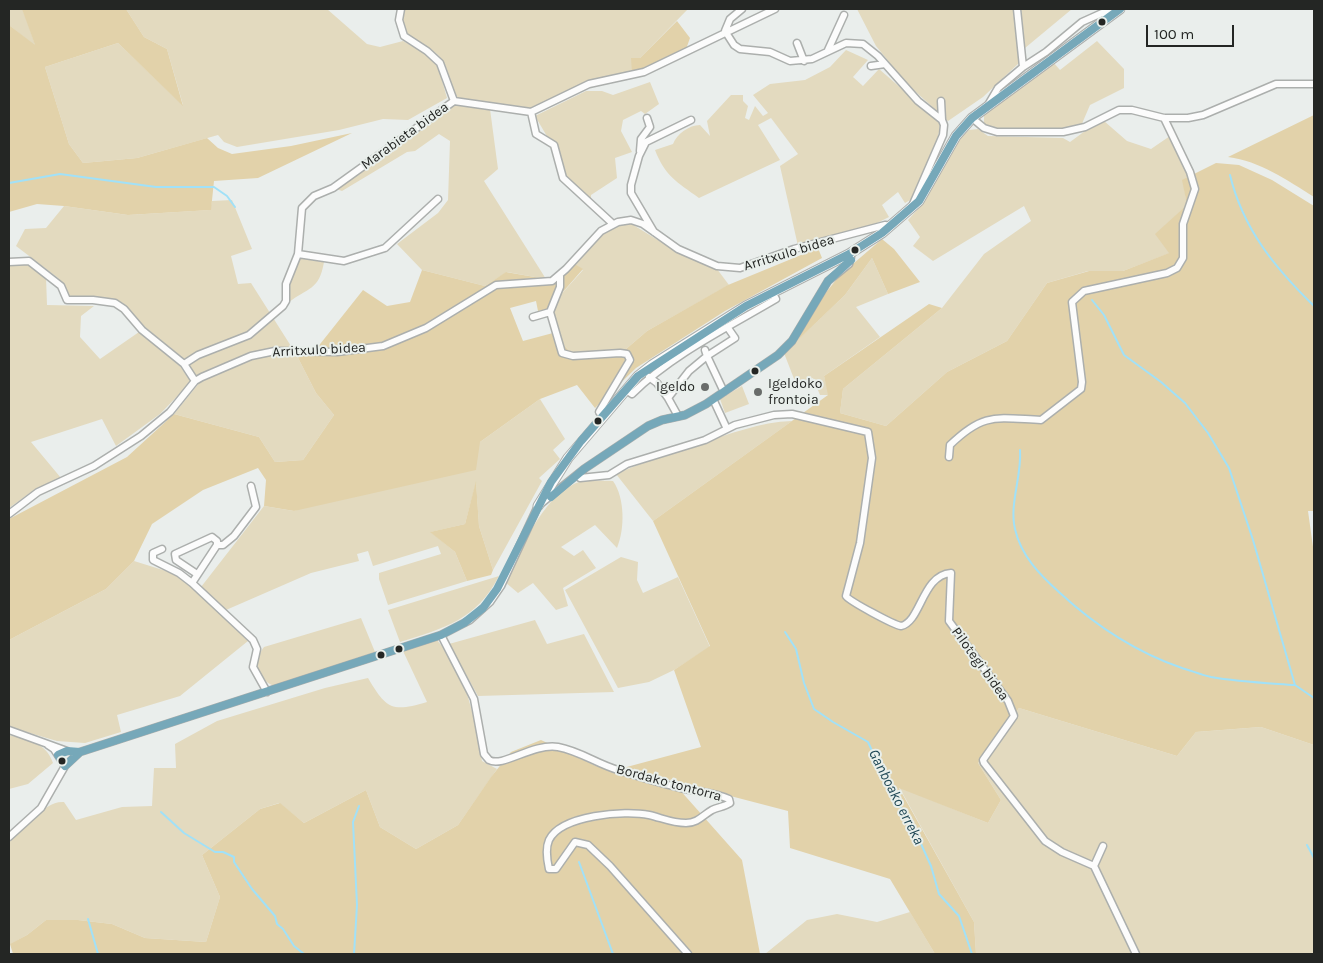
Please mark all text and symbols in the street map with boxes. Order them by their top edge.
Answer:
scale bar [1148,15,1236,47]
unlabelled marker [1097,17,1107,27]
text: 100 m [1154,25,1194,43]
street label: Marabieta bidea [358,99,452,173]
street label: Arritxulo bidea [742,231,836,275]
unlabelled marker [850,245,860,255]
street label: Arritxulo bidea [272,339,366,361]
unlabelled marker [750,366,760,376]
place label: Igeldoko frontoia [768,376,822,408]
place label: Igeldo [656,379,695,395]
marker: Igeldo [699,381,711,393]
marker: Igeldoko frontoia [752,386,764,398]
unlabelled marker [593,416,603,426]
street label: Pilotegi bidea [948,624,1012,704]
unlabelled marker [394,644,404,654]
unlabelled marker [376,650,386,660]
water label: Ganboako erreka [864,746,928,848]
unlabelled marker [57,756,67,766]
street label: Bordako tontorra [614,761,724,805]

